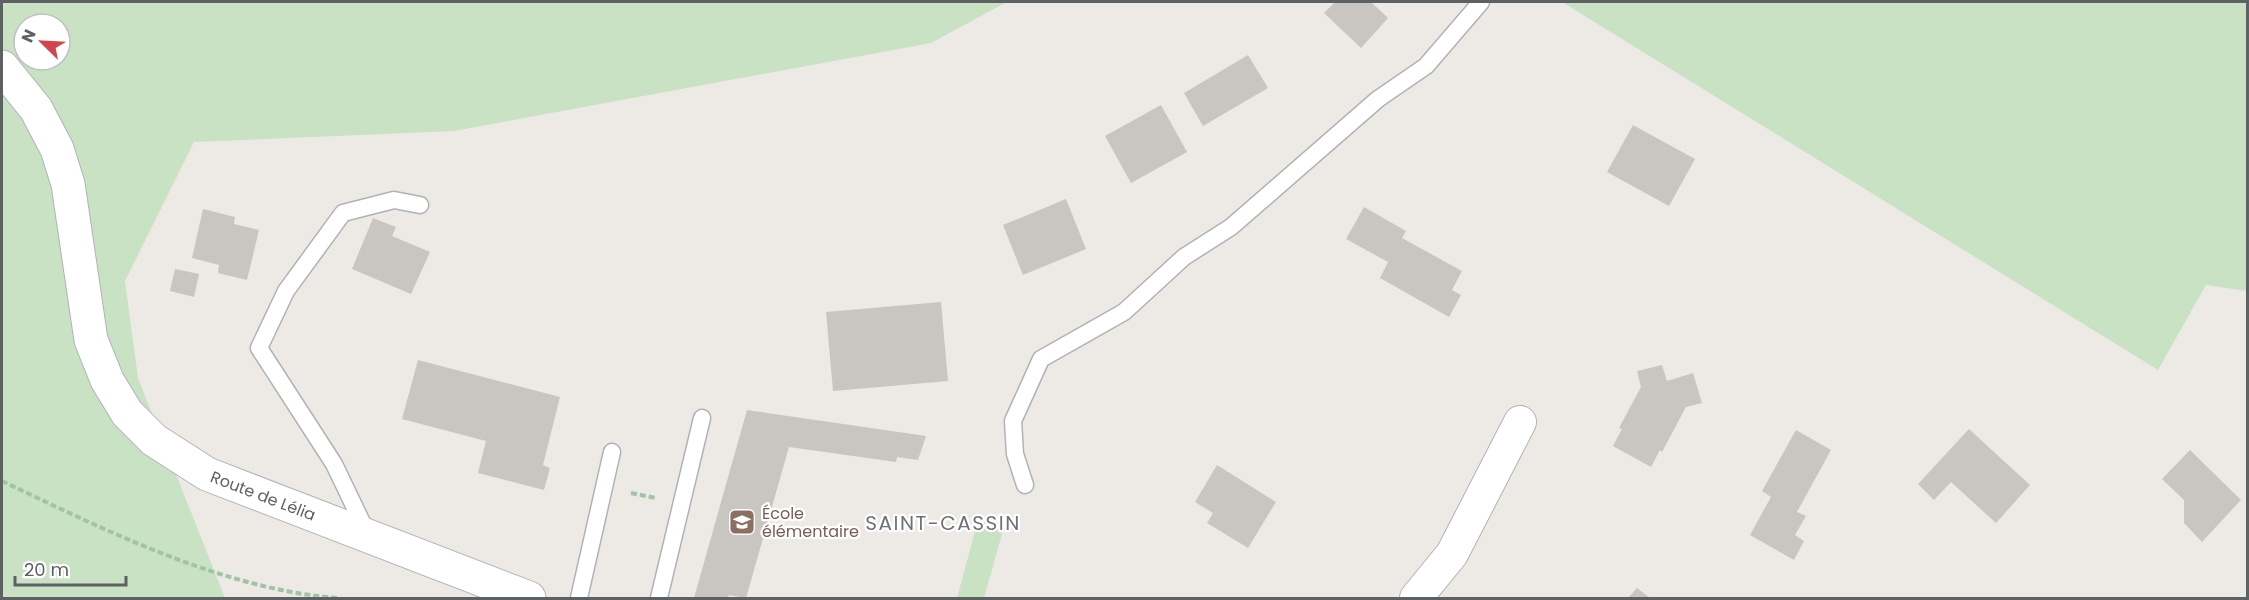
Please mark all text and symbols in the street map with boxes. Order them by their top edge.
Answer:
north arrow [12,12,72,72]
text: N [16,26,42,46]
street label: Route de Lélia [207,465,319,527]
place label: École élémentaire [762,502,859,543]
school or university icon: École élémentaire [727,507,757,537]
district label: SAINT-CASSIN [865,509,1021,537]
scale bar [15,549,126,587]
text: 20 m [24,557,69,582]

